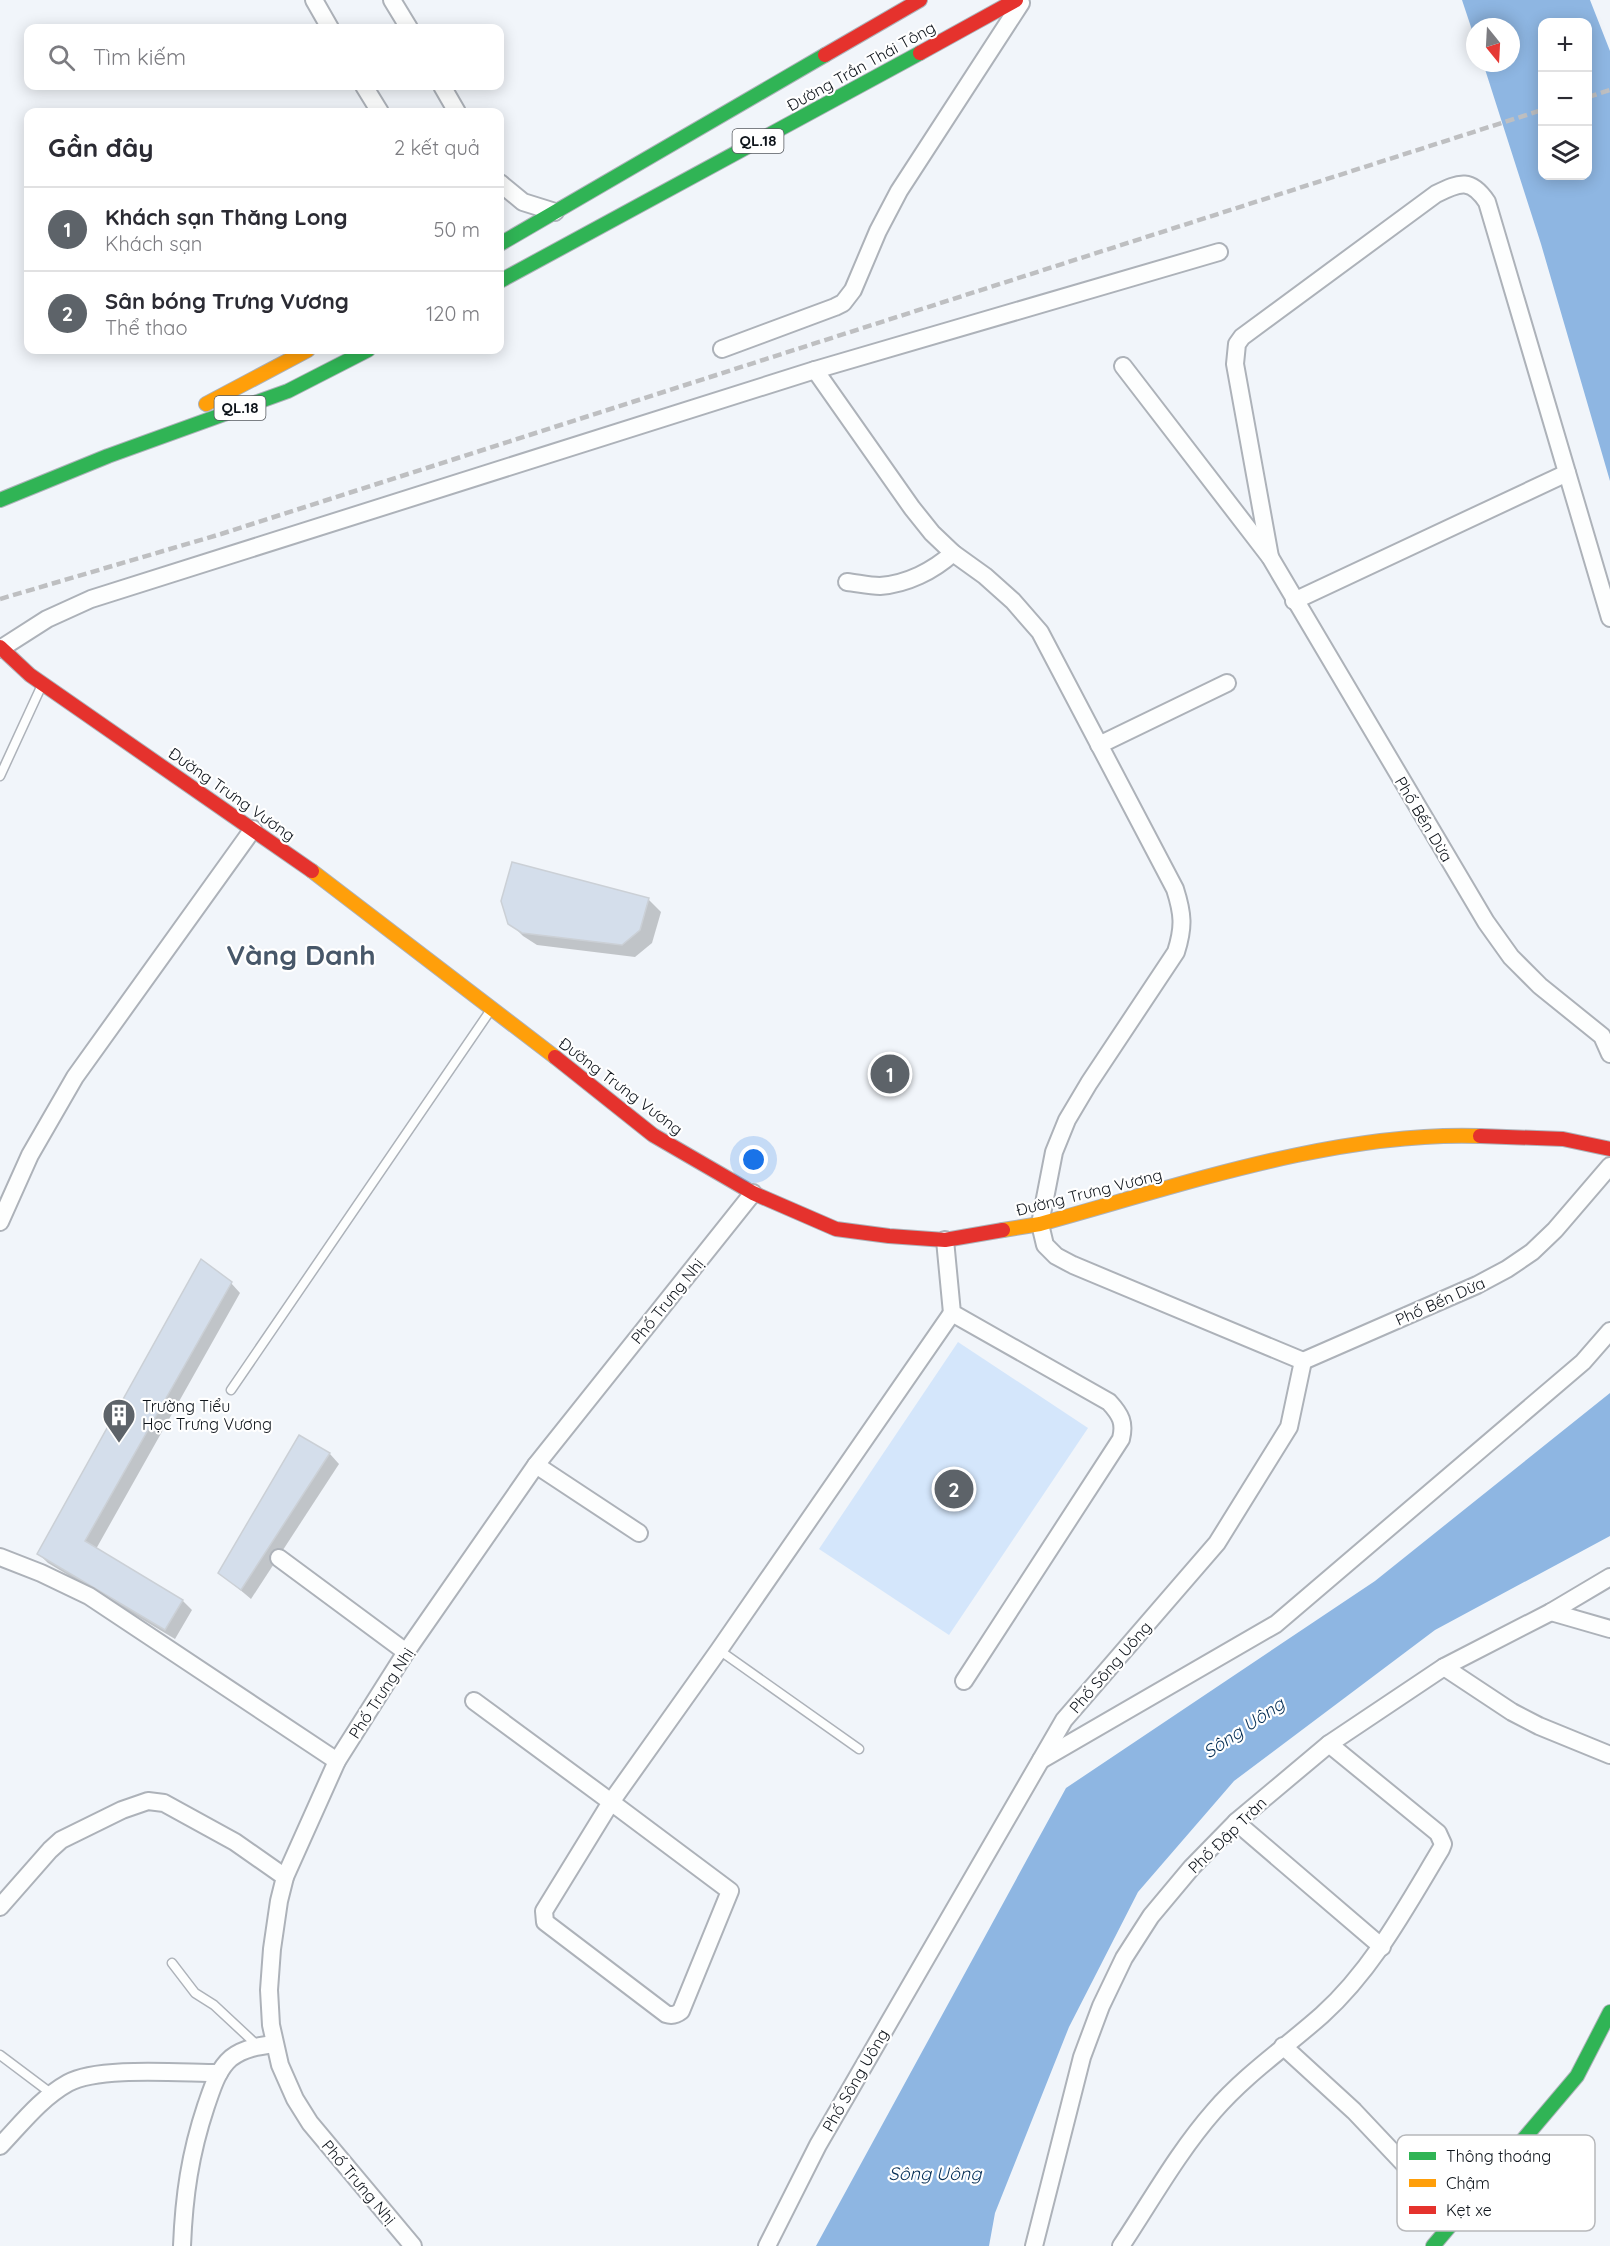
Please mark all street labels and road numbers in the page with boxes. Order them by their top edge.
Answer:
street label: Đường Trần Thái Tông [783,17,939,115]
road number: QL.18 [732,129,783,153]
road number: QL.18 [214,396,266,420]
street label: Đường Trưng Vương [165,743,299,845]
street label: Phố Bến Dừa [1391,773,1457,865]
street label: Đường Trưng Vương [555,1033,687,1139]
street label: Đường Trưng Vương [1014,1164,1164,1220]
street label: Phố Trưng Nhị [626,1254,708,1348]
street label: Phố Bến Dừa [1392,1272,1488,1330]
street label: Phố Sông Uông [1065,1617,1155,1717]
street label: Phố Trưng Nhị [344,1644,418,1742]
street label: Phố Đập Tràn [1184,1793,1270,1877]
street label: Phố Sông Uông [818,2025,892,2135]
street label: Phố Trưng Nhị [318,2136,400,2228]

